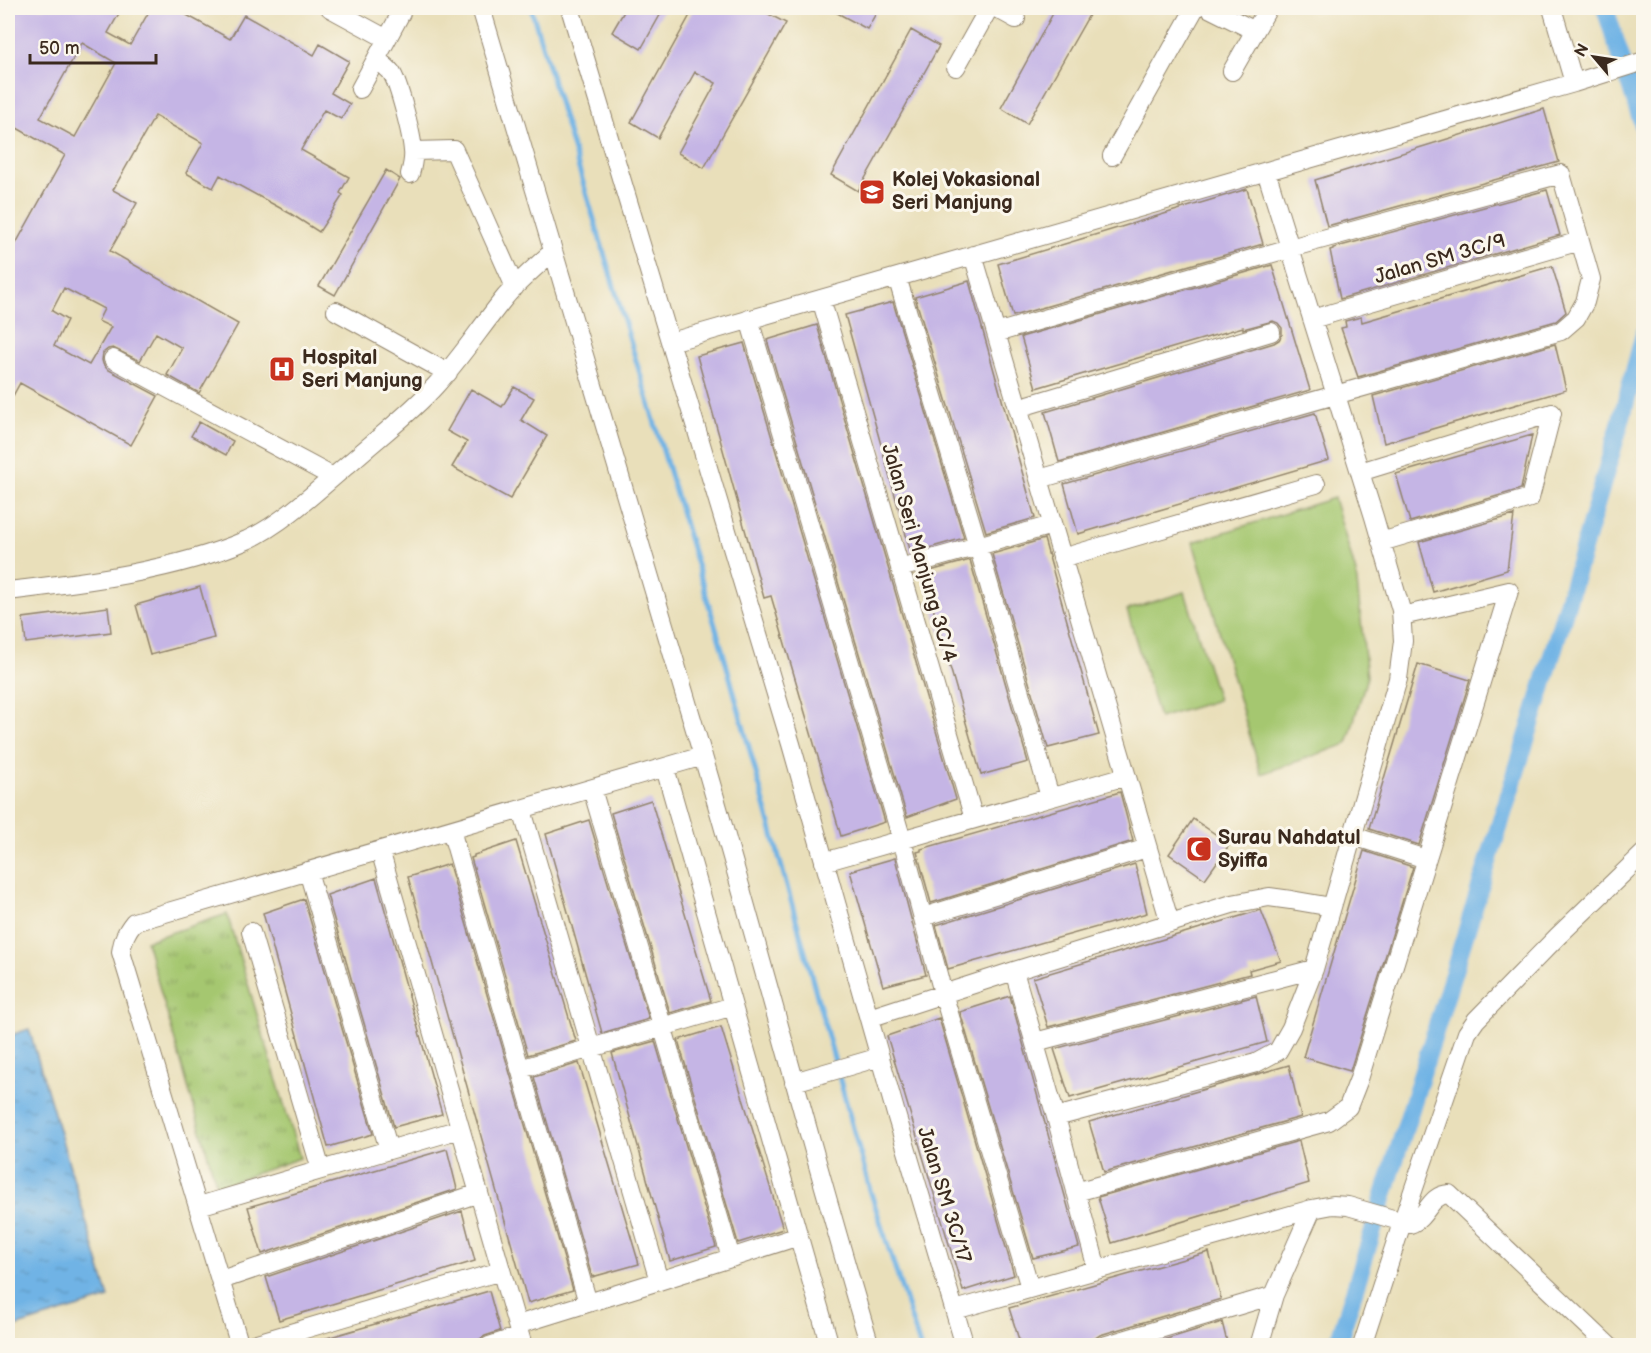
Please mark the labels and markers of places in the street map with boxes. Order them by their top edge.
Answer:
place label: Kolej Vokasional Seri Manjung [892,168,1040,215]
school or university icon: Kolej Vokasional Seri Manjung [857,177,887,207]
place label: Hospital Seri Manjung [302,346,423,393]
hospital icon: Hospital Seri Manjung [267,354,297,384]
place label: Surau Nahdatul Syiffa [1218,826,1360,873]
mosque icon: Surau Nahdatul Syiffa [1184,834,1214,864]

